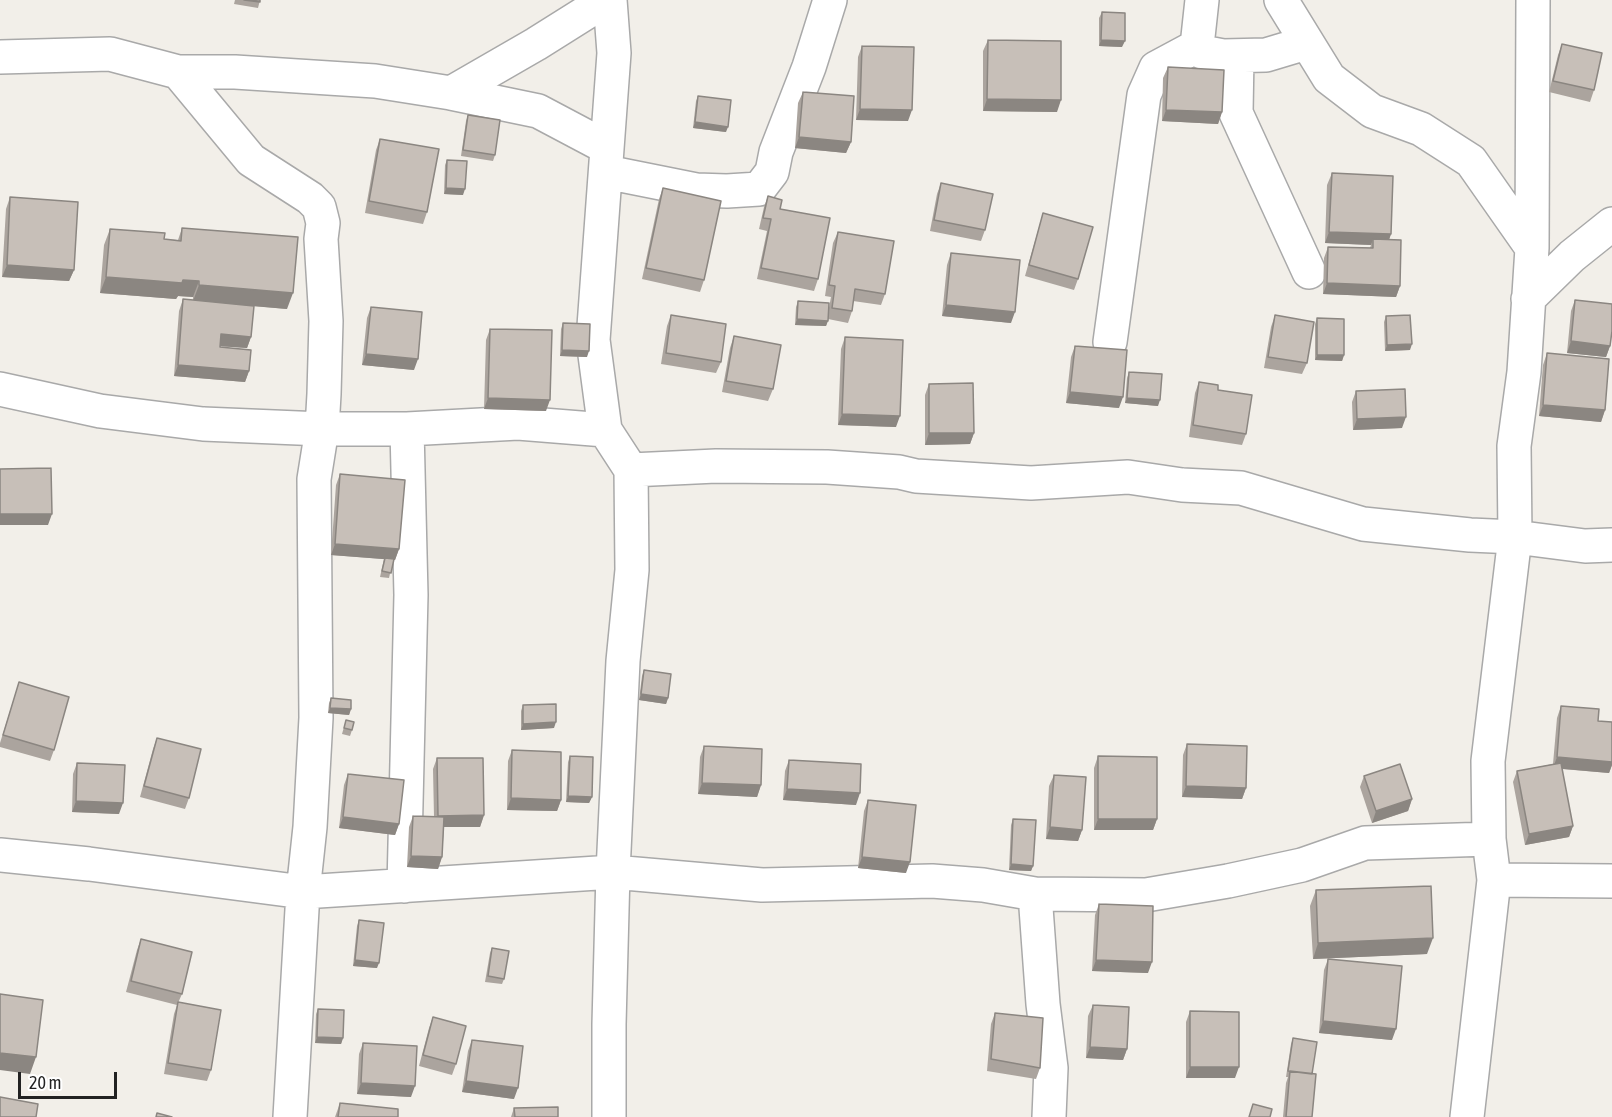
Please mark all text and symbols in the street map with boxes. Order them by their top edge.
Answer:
scale bar [21,1060,120,1098]
text: 20 m [29,1072,61,1093]

